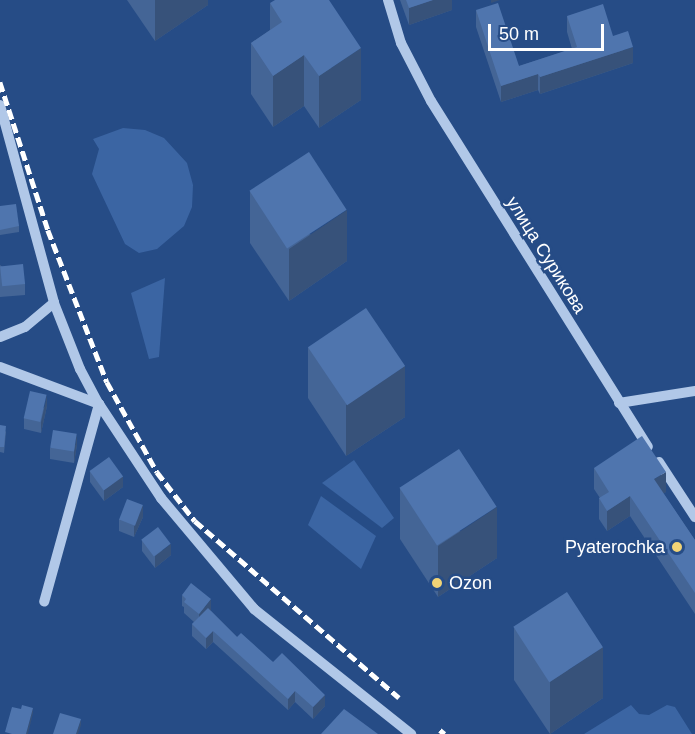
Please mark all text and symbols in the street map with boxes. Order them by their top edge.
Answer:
scale bar [491,12,606,50]
text: 50 m [499,24,539,44]
street label: улица Сурикова [501,193,591,317]
place label: Pyaterochka [565,536,665,558]
marker: Pyaterochka [670,540,684,554]
place label: Ozon [449,572,492,594]
marker: Ozon [430,576,444,590]

